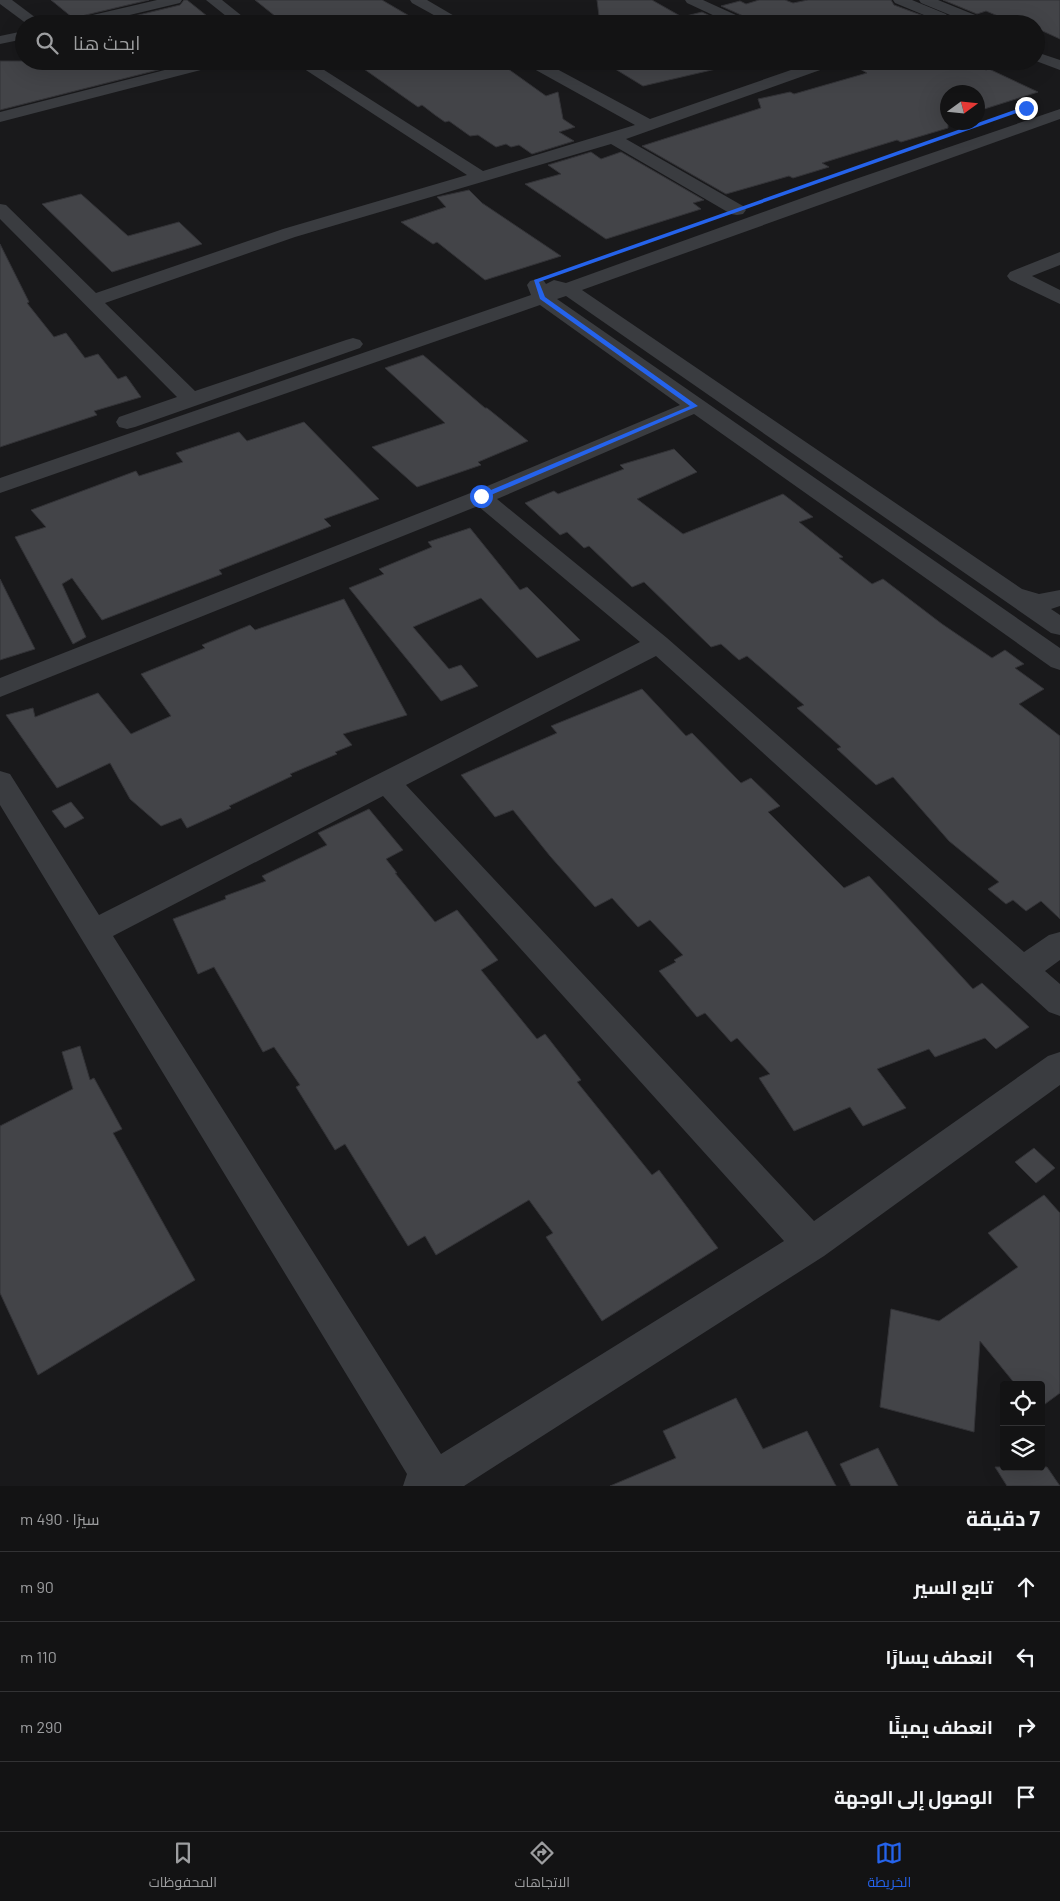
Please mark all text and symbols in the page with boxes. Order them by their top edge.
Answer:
search box [15,15,1045,70]
icon: search [33,29,61,57]
text: ابحث هنا [73,31,140,54]
north arrow [940,85,985,130]
route end [1015,97,1038,120]
route start [470,485,493,508]
map controls [1000,1381,1045,1471]
button: locate [1000,1381,1045,1426]
button: layers [1000,1426,1045,1471]
text: 7 دقيقة [966,1505,1040,1530]
text: سيرًا · 490 m [20,1509,99,1528]
icon: ahead [1012,1573,1040,1601]
text: تابع السير [914,1575,993,1598]
text: 90 m [20,1577,54,1596]
icon: left [1012,1643,1040,1671]
text: انعطف يسارًا [886,1645,993,1668]
text: 110 m [20,1647,57,1666]
icon: right [1012,1713,1040,1741]
text: انعطف يمينًا [888,1715,993,1738]
text: 290 m [20,1717,62,1736]
icon: arrive [1012,1783,1040,1811]
text: الوصول إلى الوجهة [834,1785,993,1808]
tab: المحفوظات [149,1839,217,1895]
tab: الاتجاهات [515,1839,570,1895]
tab: الخريطة [868,1839,911,1895]

